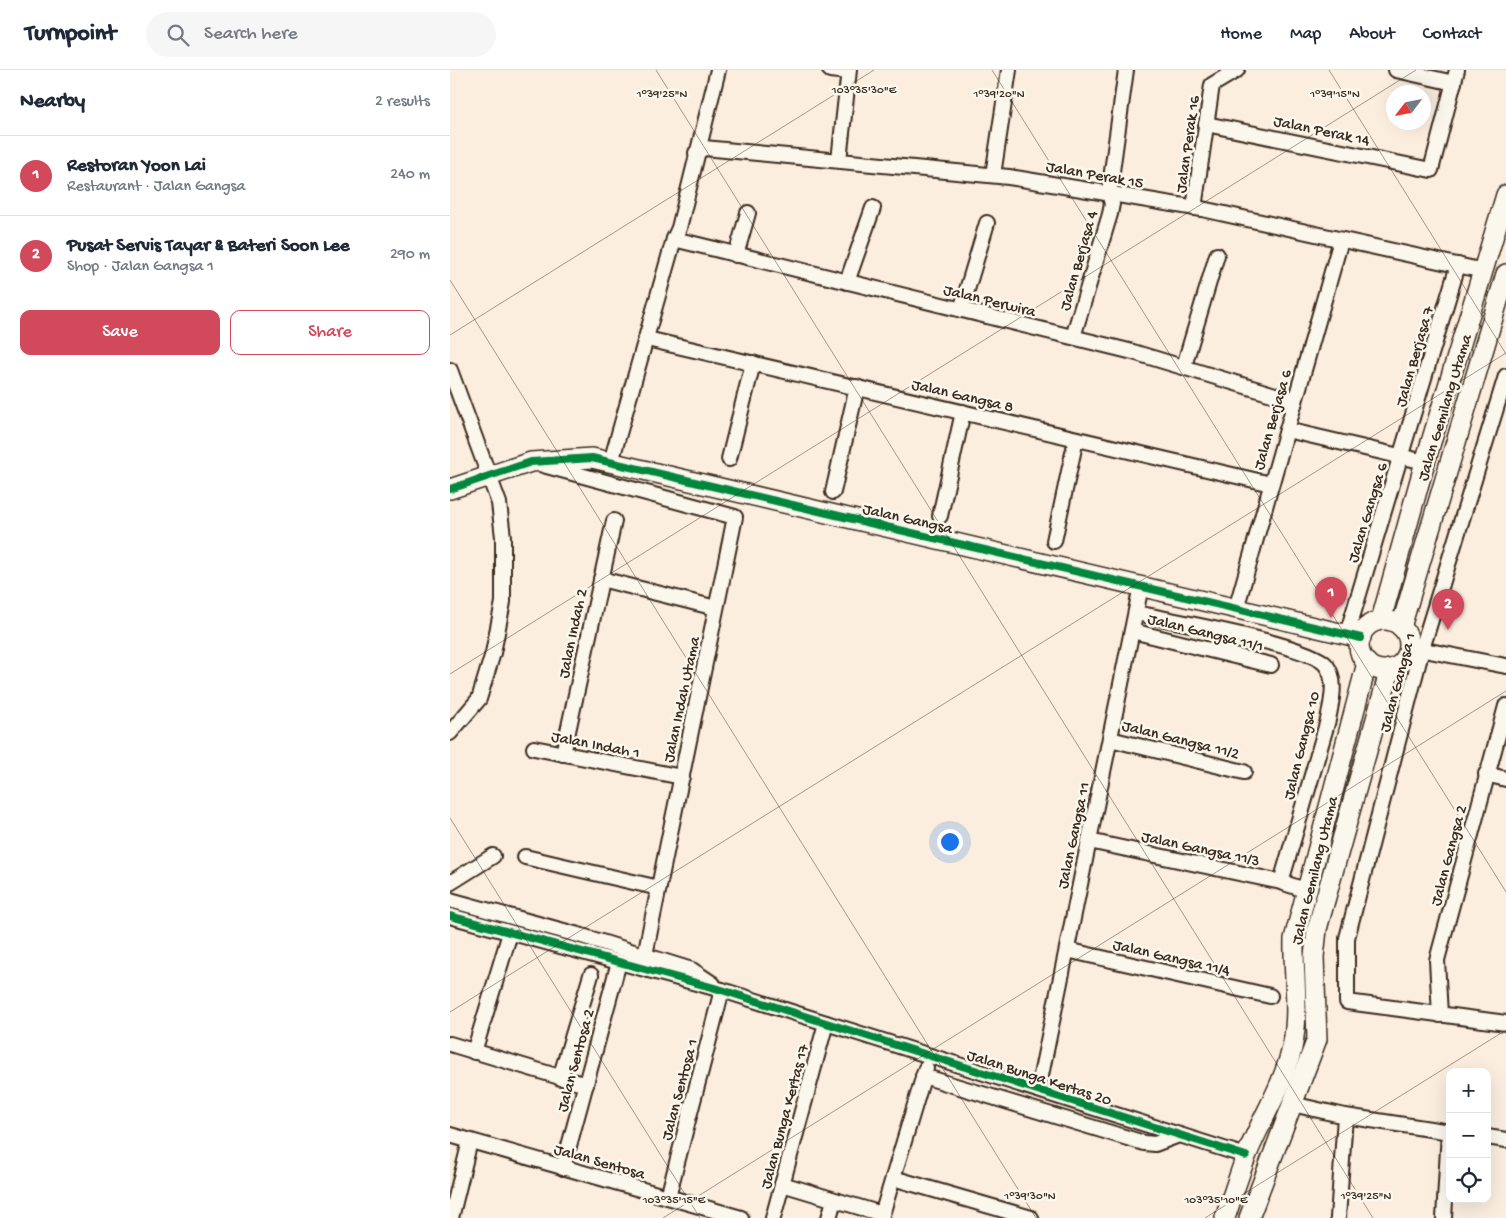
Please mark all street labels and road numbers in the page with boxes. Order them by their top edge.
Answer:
street label: Jalan Perak 16 [1173,94,1206,194]
street label: Jalan Perak 14 [1271,113,1371,152]
street label: Jalan Perak 15 [1044,159,1145,194]
street label: Jalan Berjasa 4 [1057,208,1104,313]
street label: Jalan Perwira [941,282,1038,323]
street label: Jalan Berjasa 7 [1393,304,1440,409]
street label: Jalan Gemilang Utama [1415,331,1478,484]
street label: Jalan Berjasa 6 [1251,367,1298,472]
street label: Jalan Gangsa 8 [909,376,1015,418]
street label: Jalan Gangsa 6 [1345,460,1394,565]
street label: Jalan Gangsa [860,501,955,540]
street label: Jalan Indah 2 [556,587,593,680]
street label: Jalan Gangsa 11/1 [1145,611,1265,658]
street label: Jalan Gangsa 1 [1377,631,1422,735]
street label: Jalan Indah Utama [661,634,706,764]
street label: Jalan Gangsa 10 [1281,690,1326,802]
street label: Jalan Gangsa 11/2 [1120,718,1241,765]
street label: Jalan Indah 1 [549,729,641,764]
street label: Jalan Gangsa 11 [1055,781,1096,891]
street label: Jalan Gemilang Utama [1289,794,1344,947]
street label: Jalan Gangsa 2 [1428,803,1473,908]
street label: Jalan Gangsa 11/3 [1139,829,1261,872]
street label: Jalan Gangsa 11/4 [1111,937,1232,982]
street label: Jalan Sentosa 2 [555,1007,600,1114]
street label: Jalan Sentosa 1 [659,1037,704,1143]
street label: Jalan Bunga Kertas 17 [758,1042,815,1191]
street label: Jalan Bunga Kertas 20 [964,1047,1114,1112]
street label: Jalan Sentosa [551,1141,648,1186]

